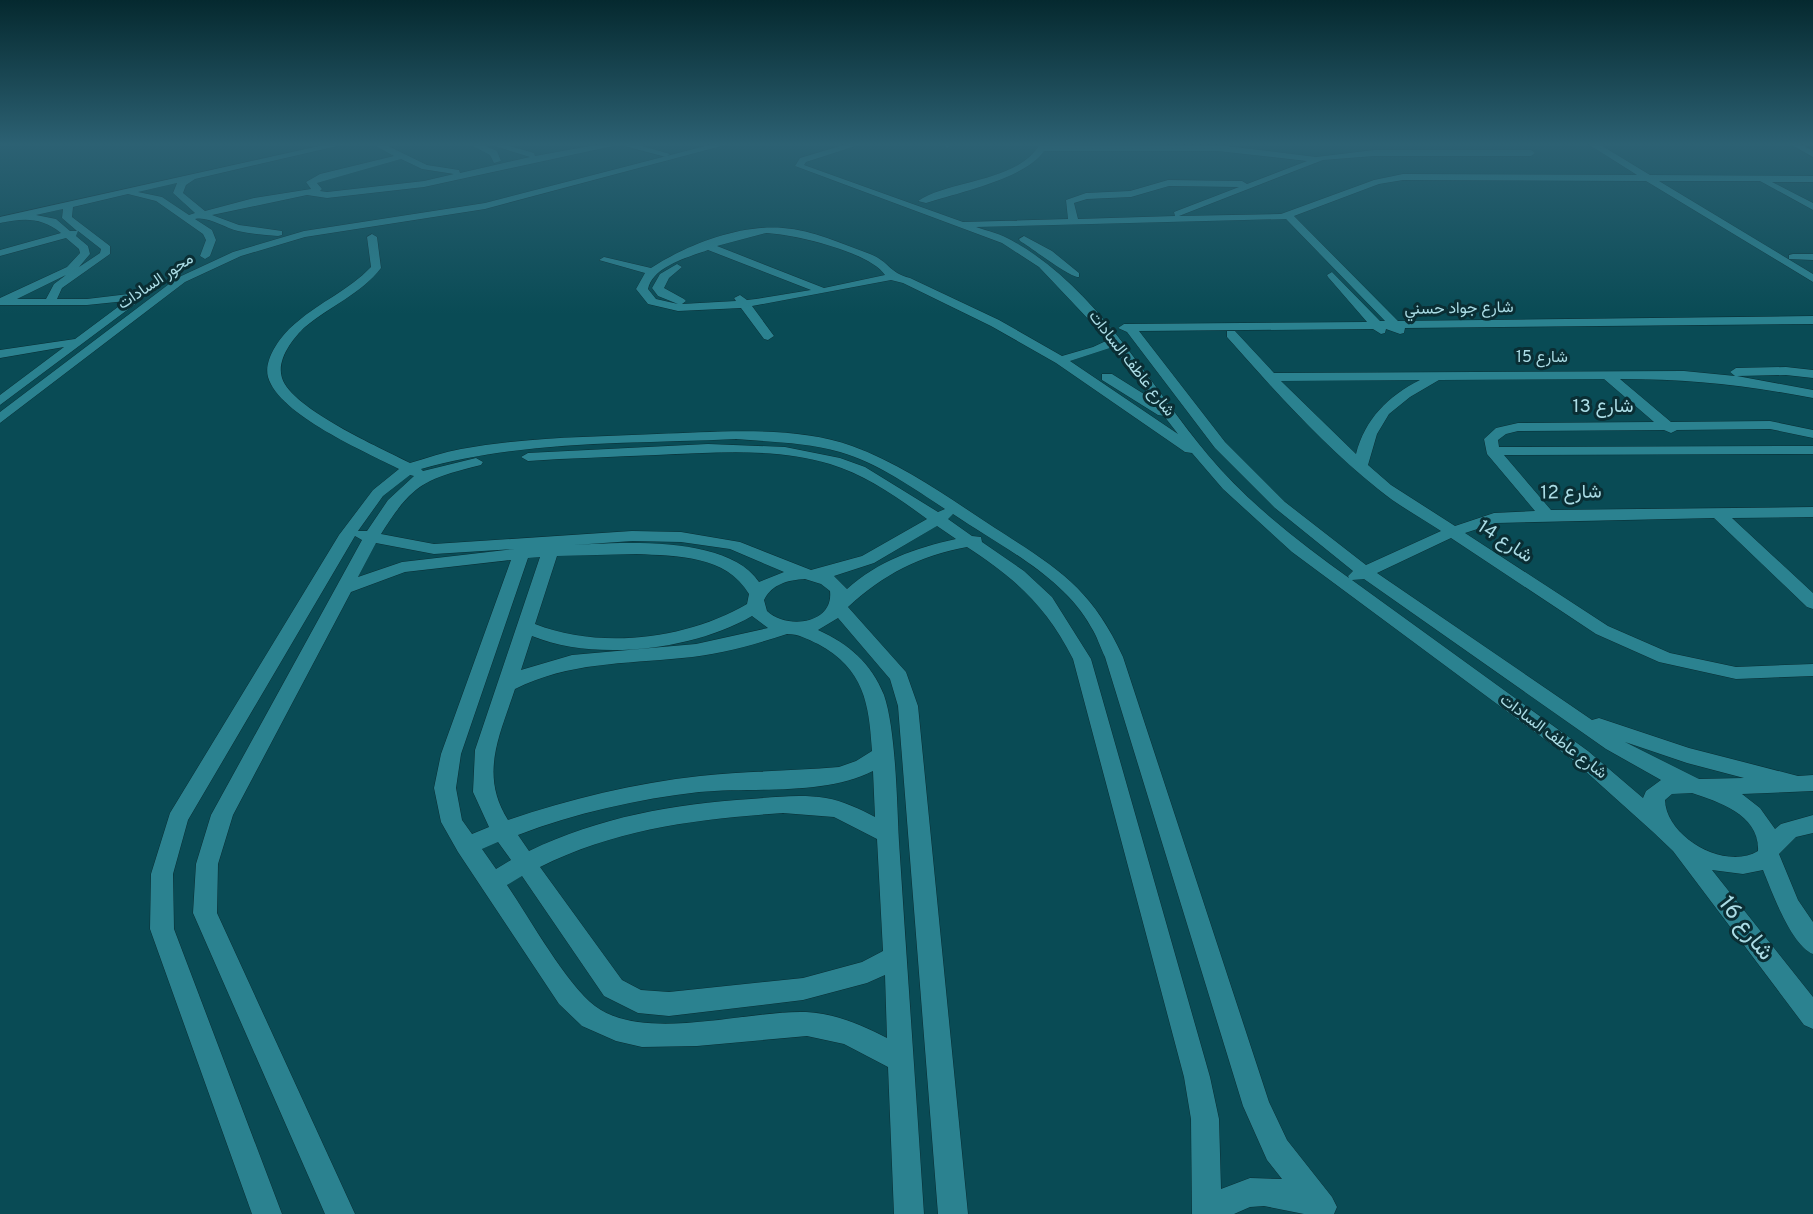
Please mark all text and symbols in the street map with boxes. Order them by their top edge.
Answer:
street label: محور السادات [114,249,198,315]
street label: شارع جواد حسني [1404,298,1514,322]
street label: شارع عاطف السادات [1083,307,1179,421]
street label: شارع 15 [1516,348,1568,368]
street label: شارع 13 [1572,395,1634,419]
street label: شارع 12 [1540,480,1602,506]
street label: شارع 14 [1473,515,1537,569]
street label: شارع عاطف السادات [1496,690,1610,784]
street label: شارع 16 [1711,891,1779,967]

